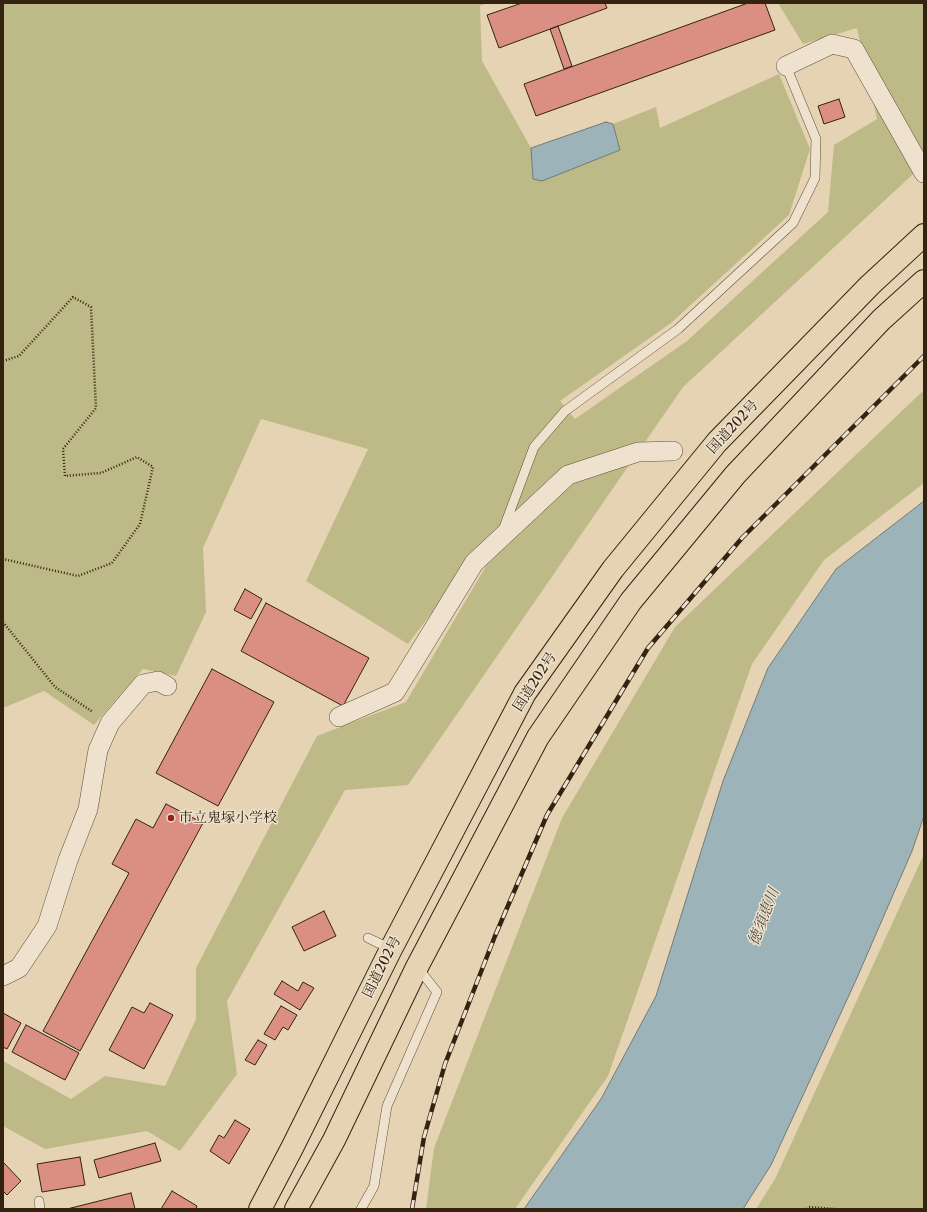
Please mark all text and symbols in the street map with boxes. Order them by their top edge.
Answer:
street label: 国道202号 [704,397,762,457]
street label: 国道202号 [510,649,560,715]
place label: 市立鬼塚小学校 [179,810,277,826]
marker: 市立鬼塚小学校 [166,813,176,823]
water label: 徳須恵川 [745,886,783,948]
street label: 国道202号 [359,933,405,1001]

